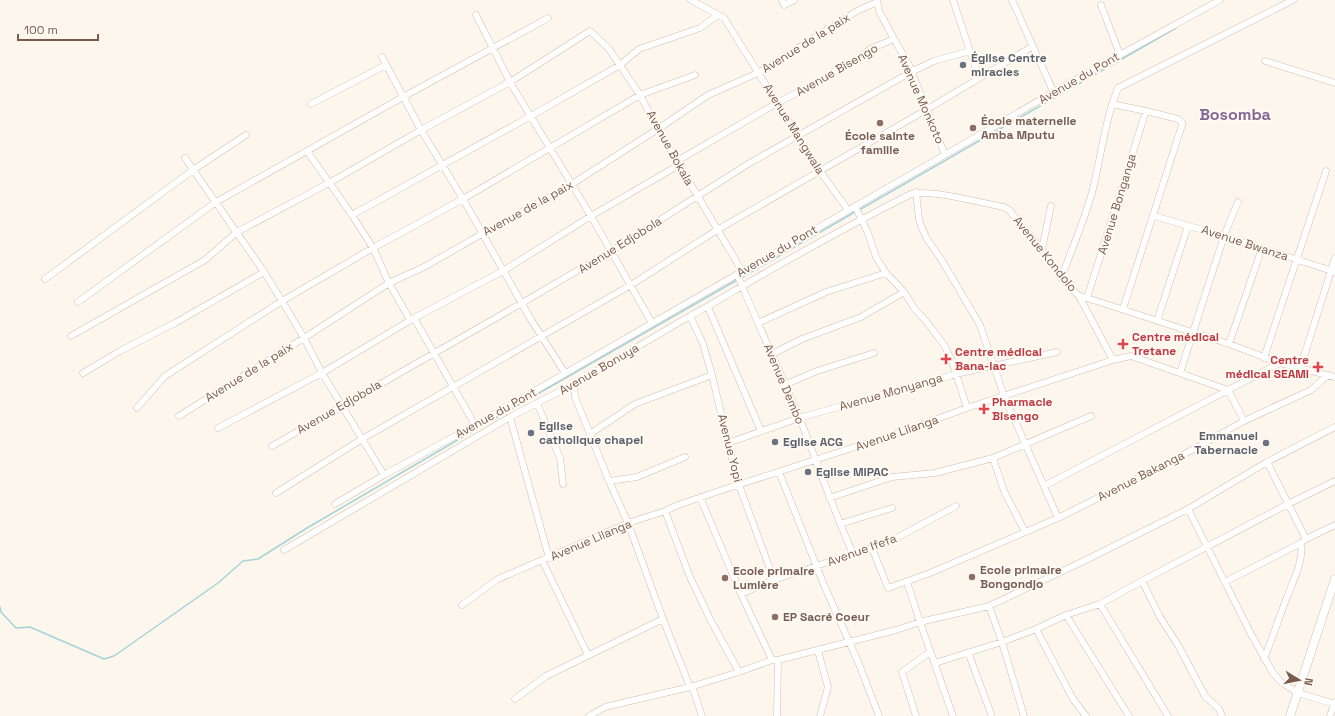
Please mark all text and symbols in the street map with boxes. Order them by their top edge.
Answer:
street label: Avenue de la paix [759,9,853,77]
scale bar [18,16,98,42]
text: 100 m [24,22,58,38]
street label: Avenue Bisengo [793,40,881,100]
street label: Avenue du Pont [1036,48,1122,108]
place label: Église Centre miracles [971,50,1047,80]
street label: Avenue Monkoto [894,52,948,146]
marker: Église Centre miracles [958,60,968,70]
street label: Avenue Mangwala [760,81,828,177]
district label: Bosomba [1199,104,1271,125]
street label: Avenue Bokala [643,107,697,189]
place label: École maternelle Amba Mputu [981,113,1077,143]
marker: École sainte famille [875,118,885,128]
marker: École maternelle Amba Mputu [968,123,978,133]
place label: École sainte famille [845,128,915,158]
street label: Avenue Bonganga [1094,151,1140,256]
street label: Avenue de la paix [480,177,576,239]
street label: Avenue Edjobola [575,213,665,277]
street label: Avenue Kondolo [1010,213,1080,295]
street label: Avenue du Pont [734,221,820,281]
street label: Avenue Bwanza [1200,221,1290,265]
place label: Centre médical Tretane [1132,329,1219,359]
street label: Avenue de la paix [202,338,296,406]
marker: Centre médical Tretane [1117,338,1129,350]
street label: Avenue Bonuya [556,340,642,398]
street label: Avenue Dembo [760,341,808,427]
place label: Centre médical Bana-lac [955,344,1042,374]
place label: Centre médical SEAMI [1225,352,1309,382]
marker: Centre médical Bana-lac [940,353,952,365]
marker: Centre médical SEAMI [1312,361,1324,373]
street label: Avenue Monyanga [837,370,945,414]
street label: Avenue Edjobola [294,376,384,438]
street label: Avenue du Pont [452,384,540,442]
place label: Pharmacie Bisengo [992,394,1053,424]
marker: Pharmacie Bisengo [979,404,989,414]
street label: Avenue Lilanga [853,411,941,455]
street label: Avenue Yopi [714,412,746,484]
place label: Eglise catholique chapel [539,418,643,448]
marker: Eglise catholique chapel [526,428,536,438]
place label: Emmanuel Tabernacle [1194,428,1258,458]
place label: Eglise ACG [783,434,843,450]
marker: Eglise ACG [770,437,780,447]
marker: Emmanuel Tabernacle [1261,438,1271,448]
street label: Avenue Bakanga [1095,447,1187,505]
place label: Eglise MIPAC [816,464,889,480]
marker: Eglise MIPAC [803,467,813,477]
street label: Avenue Lilanga [548,516,634,564]
street label: Avenue Ifefa [825,530,899,570]
place label: Ecole primaire Bongondjo [980,562,1062,592]
place label: Ecole primaire Lumière [733,563,815,593]
marker: Ecole primaire Bongondjo [967,572,977,582]
marker: Ecole primaire Lumière [720,573,730,583]
place label: EP Sacré Coeur [783,609,870,625]
marker: EP Sacré Coeur [770,612,780,622]
north arrow [1279,660,1319,700]
text: N [1301,677,1316,687]

